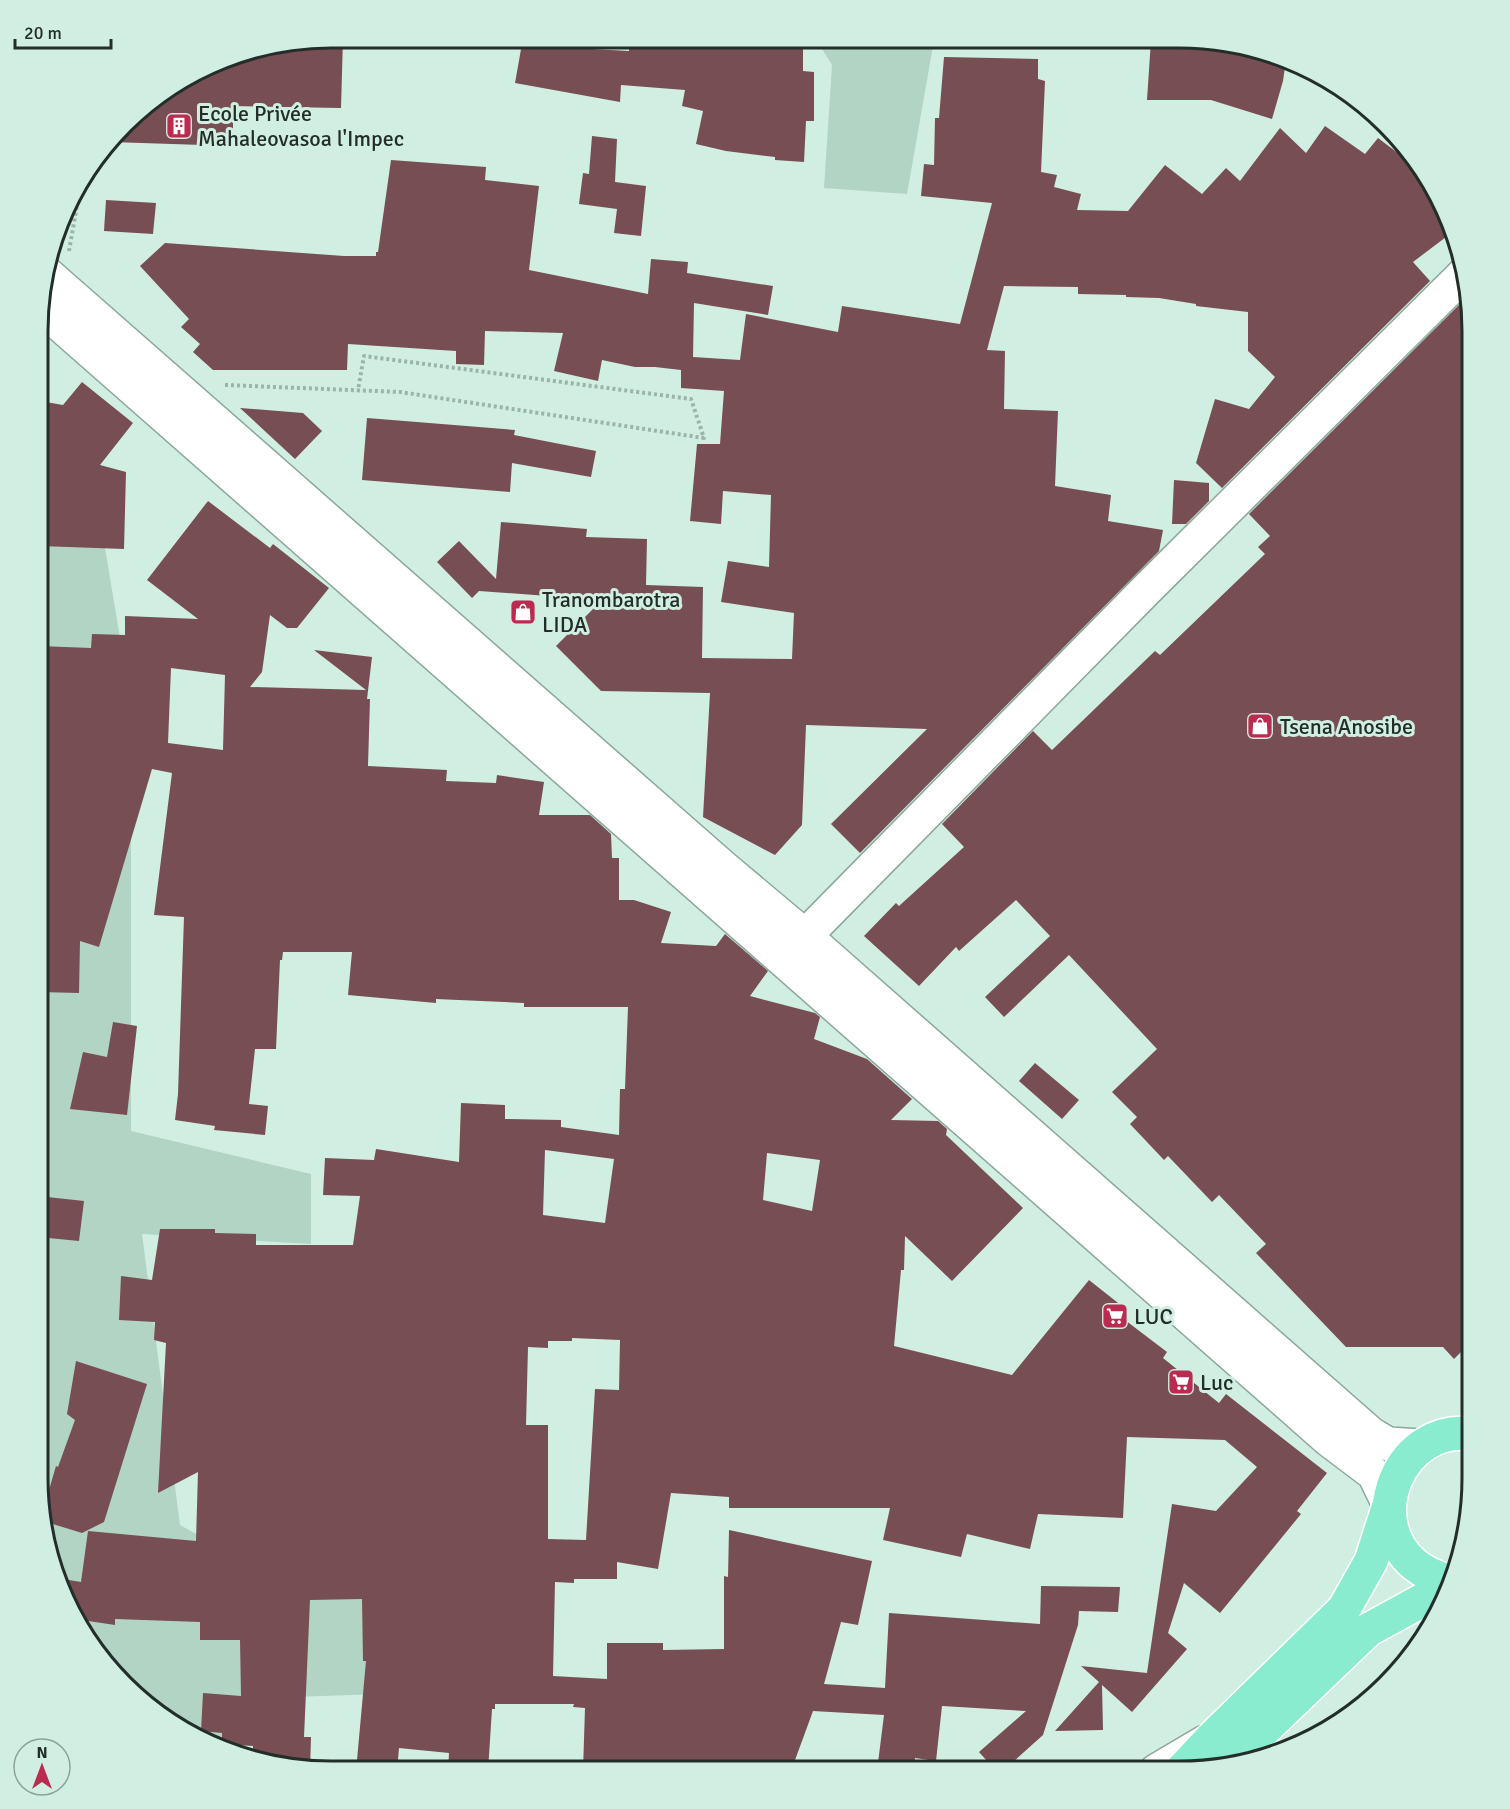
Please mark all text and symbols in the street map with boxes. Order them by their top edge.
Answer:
scale bar [15,12,111,50]
text: 20 m [24,22,62,44]
place label: Ecole Privée Mahaleovasoa l'Impec [198,100,404,152]
building icon: Ecole Privée Mahaleovasoa l'Impec [164,111,194,141]
place label: Tranombarotra LIDA [542,586,680,638]
shop icon: Tranombarotra LIDA [508,597,538,627]
shop icon: Tsena Anosibe [1245,711,1275,741]
place label: Tsena Anosibe [1280,713,1413,740]
supermarket icon: LUC [1100,1301,1130,1331]
place label: LUC [1134,1303,1173,1330]
supermarket icon: Luc [1166,1367,1196,1397]
place label: Luc [1200,1369,1233,1396]
north arrow [12,1737,72,1797]
text: N [36,1743,48,1763]

